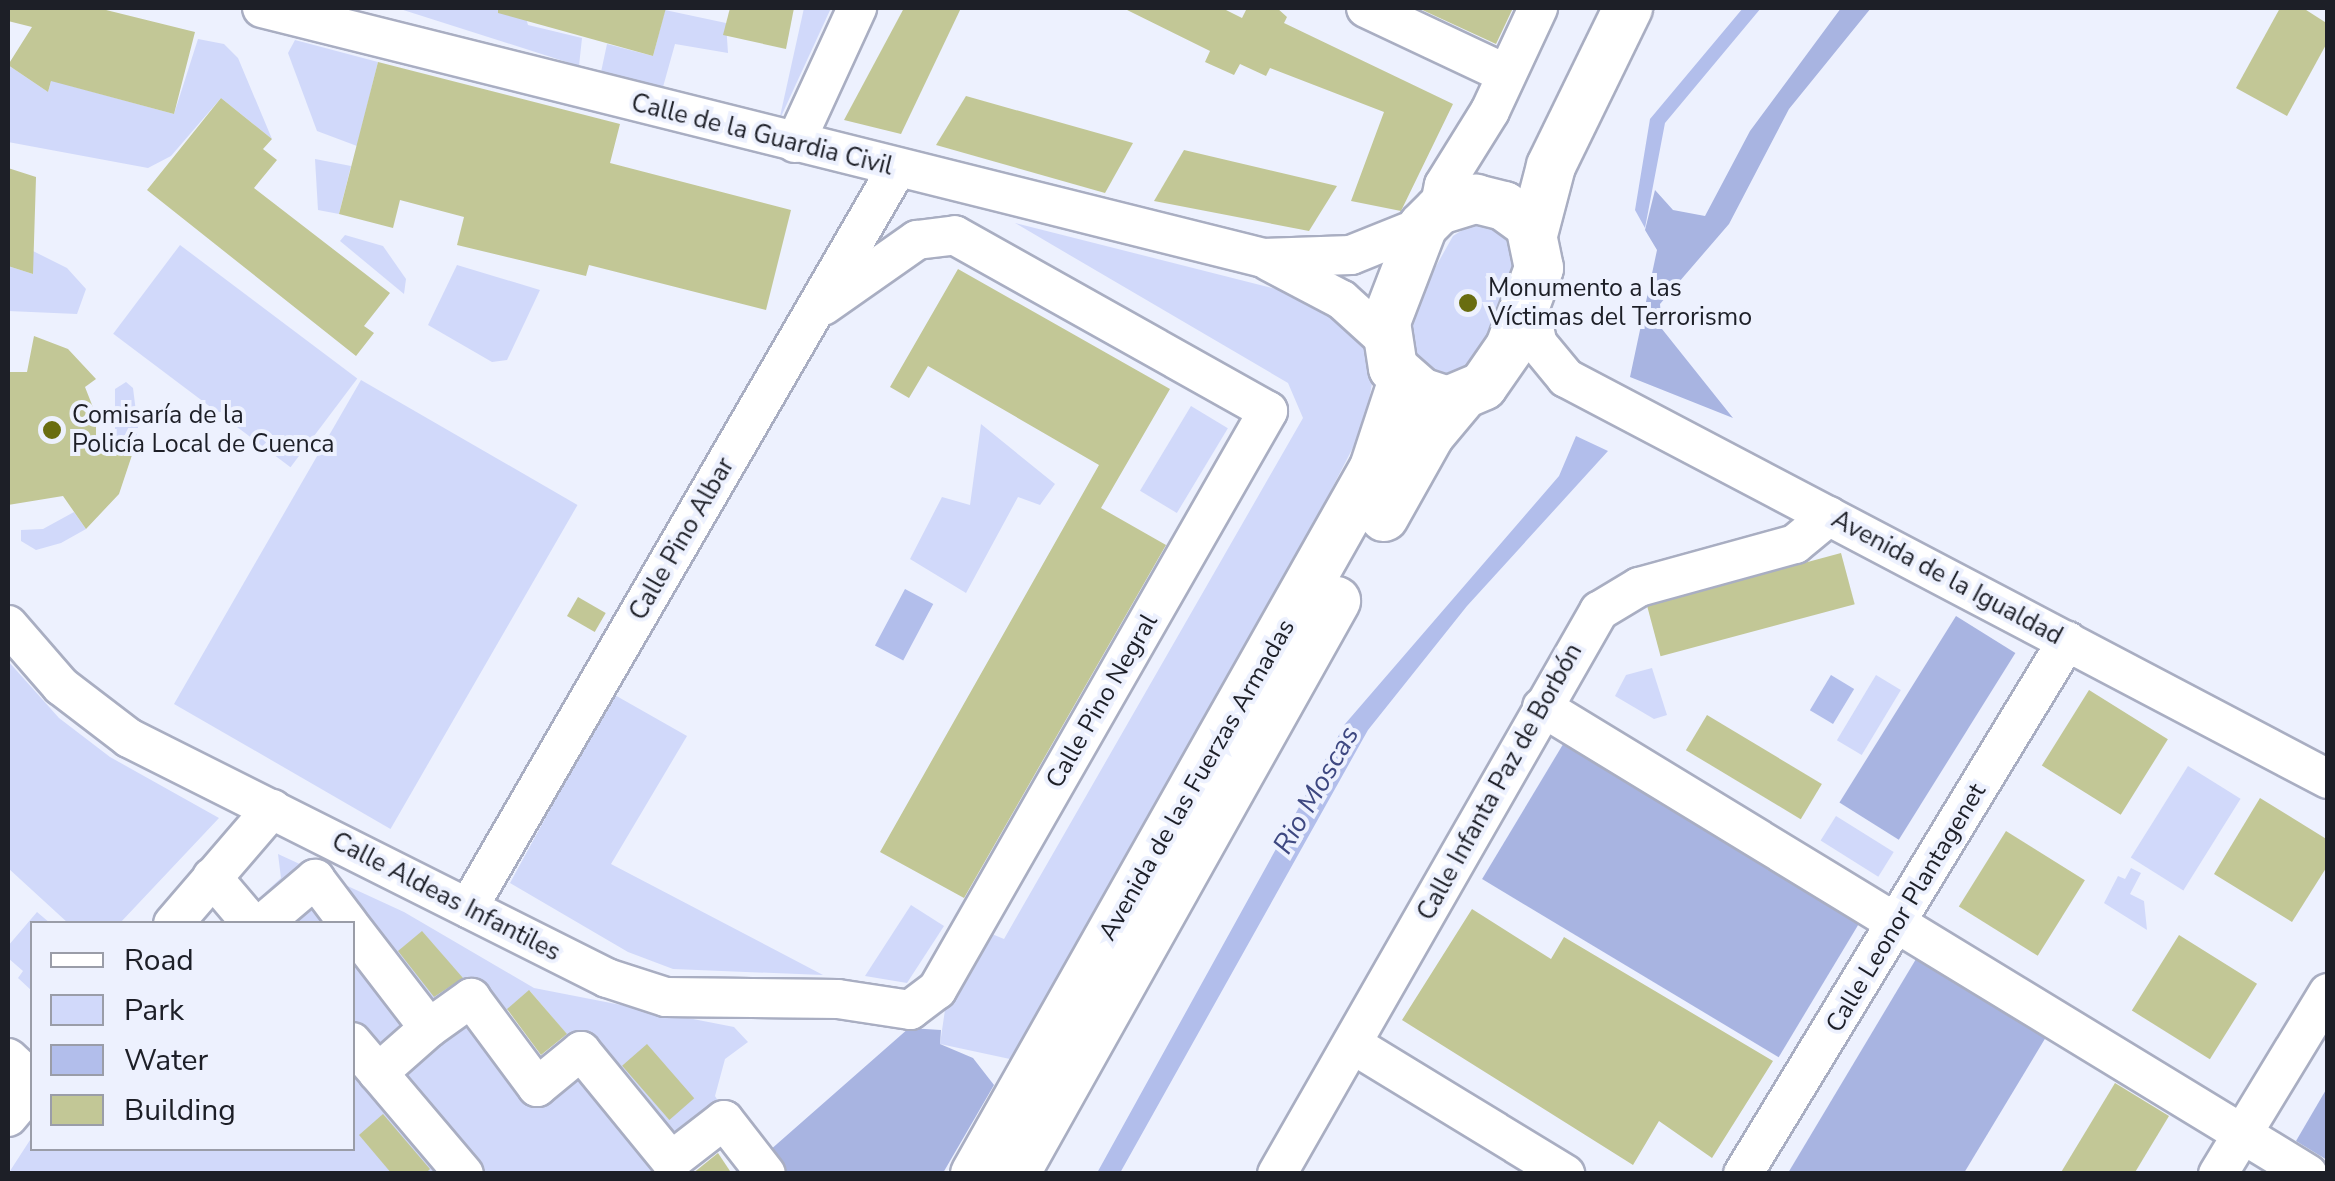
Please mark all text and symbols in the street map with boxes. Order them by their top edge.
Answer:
street label: Calle de la Guardia Civil [628,88,896,182]
place label: Monumento a las Víctimas del Terrorismo [1488,274,1752,333]
marker: Monumento a las Víctimas del Terrorismo [1457,292,1479,314]
place label: Comisaría de la Policía Local de Cuenca [72,401,334,460]
marker: Comisaría de la Policía Local de Cuenca [41,419,63,441]
street label: Calle Pino Albar [623,452,741,626]
street label: Avenida de la Igualdad [1826,504,2068,652]
street label: Calle Pino Negral [1040,609,1164,793]
street label: Avenida de las Fuerzas Armadas [1093,614,1301,946]
street label: Calle Infanta Paz de Borbón [1411,638,1589,926]
water label: Rio Moscas [1266,720,1366,860]
street label: Calle Leonor Plantagenet [1820,778,1992,1038]
street label: Calle Aldeas Infantiles [327,826,565,968]
legend [30,921,355,1151]
text: Road [124,940,194,981]
text: Park [124,990,184,1031]
text: Water [124,1040,208,1081]
text: Building [124,1090,236,1131]

